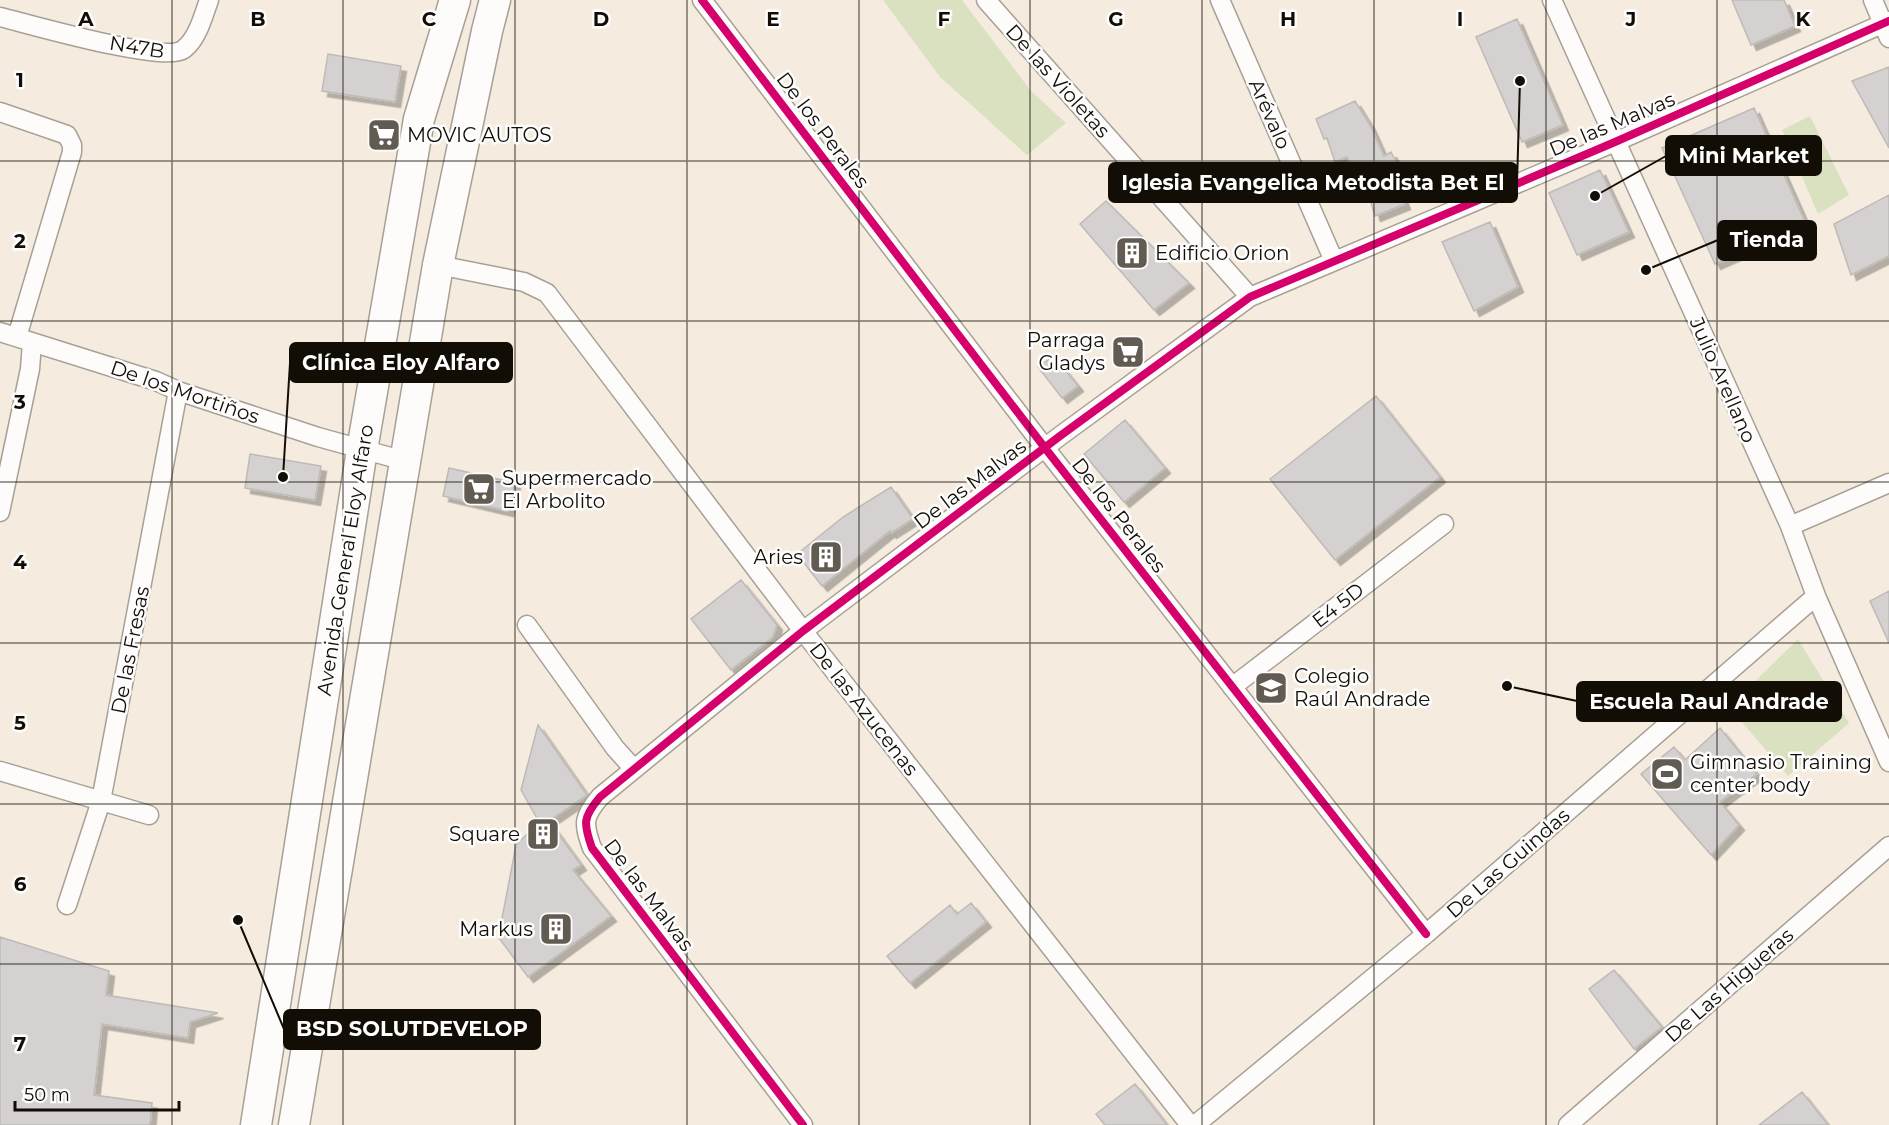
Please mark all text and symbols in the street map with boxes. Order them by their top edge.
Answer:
text: A [77,7,94,31]
text: B [250,7,266,31]
text: C [422,7,437,31]
text: D [593,7,609,31]
text: E [766,7,780,31]
text: F [938,7,951,31]
text: G [1108,7,1124,31]
text: H [1280,7,1296,31]
text: I [1457,7,1463,31]
text: J [1625,7,1636,31]
text: K [1796,7,1812,31]
street label: De las Violetas [1001,19,1115,143]
street label: N47B [108,31,166,63]
street label: De los Perales [772,67,875,193]
text: 1 [16,68,24,92]
street label: Arévalo [1244,75,1296,153]
street label: De las Malvas [1545,87,1679,161]
supermarket icon: MOVIC AUTOS [366,117,402,153]
place label: MOVIC AUTOS [407,123,552,147]
callout: Mini Market [1666,136,1821,175]
text: Mini Market [1679,143,1809,168]
callout: Iglesia Evangelica Metodista Bet El [1109,163,1517,202]
text: Iglesia Evangelica Metodista Bet El [1121,170,1505,195]
callout: Tienda [1718,221,1816,260]
text: Tienda [1730,227,1804,252]
text: 2 [14,229,26,253]
building icon: Edificio Orion [1114,235,1150,271]
place label: Edificio Orion [1155,241,1290,265]
street label: Julio Arellano [1684,313,1761,446]
place label: Parraga Gladys [1027,328,1105,375]
supermarket icon: Parraga Gladys [1110,334,1146,370]
callout: Clínica Eloy Alfaro [290,343,512,382]
text: Clínica Eloy Alfaro [302,350,500,375]
street label: De los Mortiños [107,355,263,429]
text: 3 [13,390,26,414]
street label: Avenida General Eloy Alfaro [312,423,378,697]
street label: De las Malvas [909,434,1031,534]
street label: De los Perales [1067,453,1171,577]
place label: Supermercado El Arbolito [502,466,651,513]
supermarket icon: Supermercado El Arbolito [461,471,497,507]
building icon: Aries [808,539,844,575]
place label: Aries [754,545,803,569]
text: 4 [13,550,27,574]
street label: E4 5D [1307,577,1369,633]
street label: De las Fresas [106,584,154,716]
street label: De las Azucenas [805,638,924,781]
place label: Colegio Raúl Andrade [1294,664,1430,711]
school or university icon: Colegio Raúl Andrade [1253,670,1289,706]
callout: Escuela Raul Andrade [1577,682,1841,721]
text: Escuela Raul Andrade [1589,689,1829,714]
text: 5 [14,711,26,735]
place label: Gimnasio Training center body [1690,750,1872,797]
sports icon: Gimnasio Training center body [1649,756,1685,792]
street label: De Las Guindas [1442,803,1575,923]
building icon: Square [525,816,561,852]
place label: Square [449,822,520,846]
street label: De las Malvas [599,834,699,956]
text: 6 [14,872,27,896]
building icon: Markus [538,911,574,947]
place label: Markus [459,917,533,941]
street label: De Las Higueras [1660,923,1798,1047]
callout: BSD SOLUTDEVELOP [284,1010,540,1049]
text: BSD SOLUTDEVELOP [296,1016,528,1041]
text: 7 [14,1032,26,1056]
scale bar [15,1074,178,1112]
text: 50 m [24,1084,70,1106]

